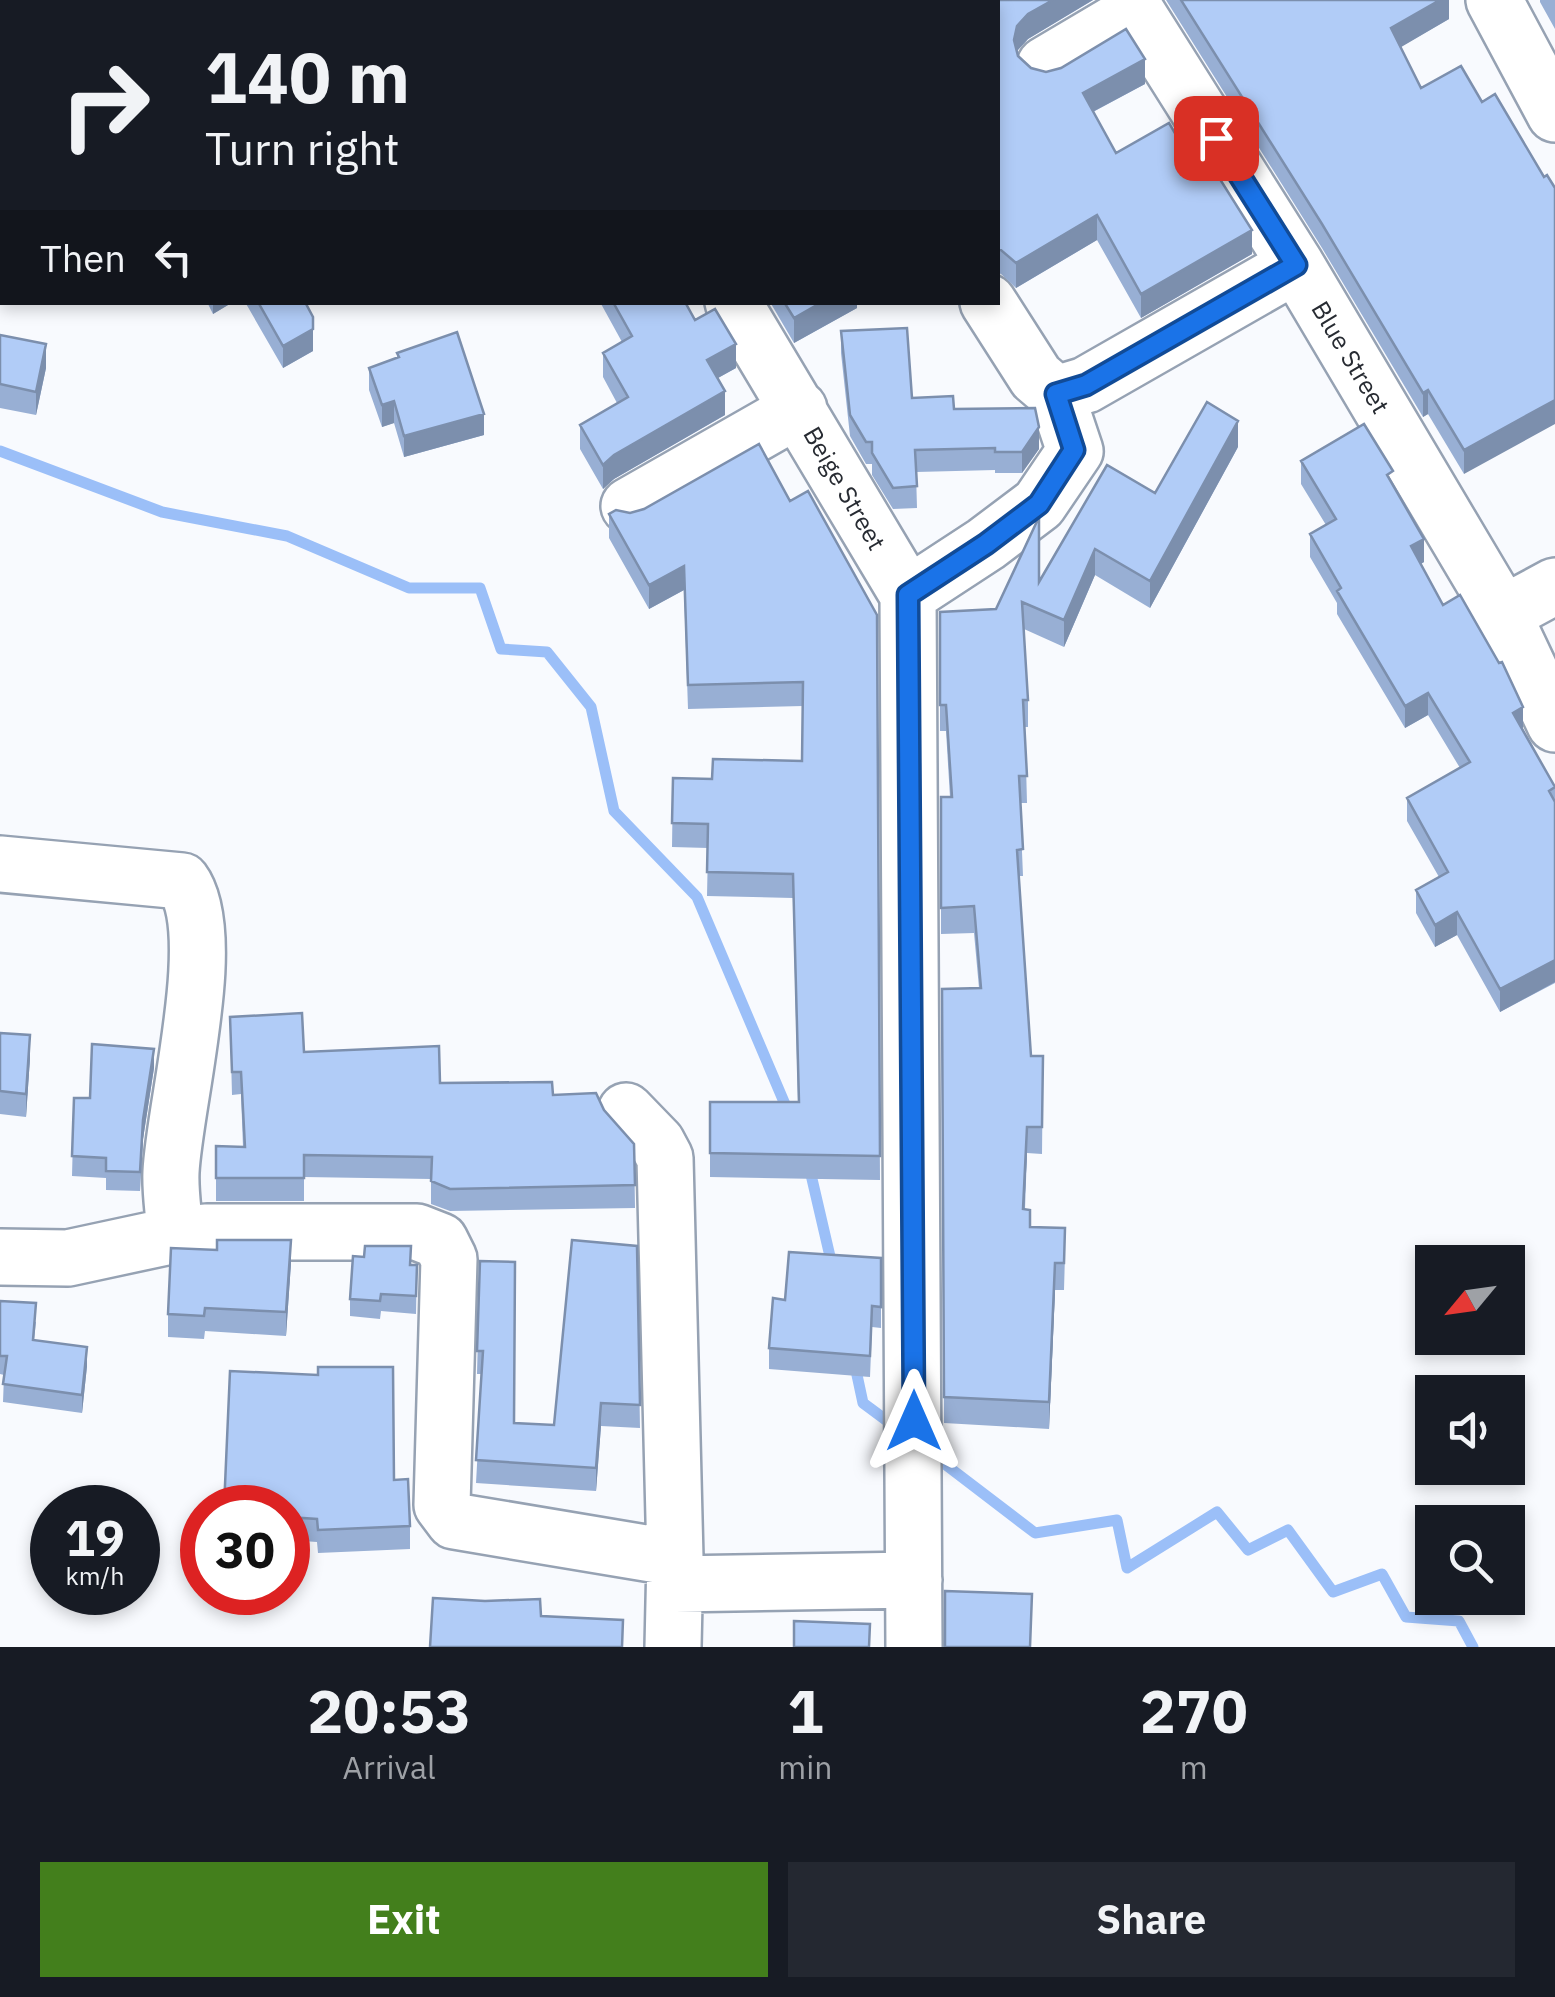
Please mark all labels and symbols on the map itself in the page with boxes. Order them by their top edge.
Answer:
pin [1174,96,1259,181]
street label: Blue Street [1305,295,1397,419]
street label: Beige Street [796,420,894,556]
north arrow [1415,1245,1525,1355]
position arrow [862,1369,966,1473]
speed limit sign: 30 [180,1485,310,1615]

